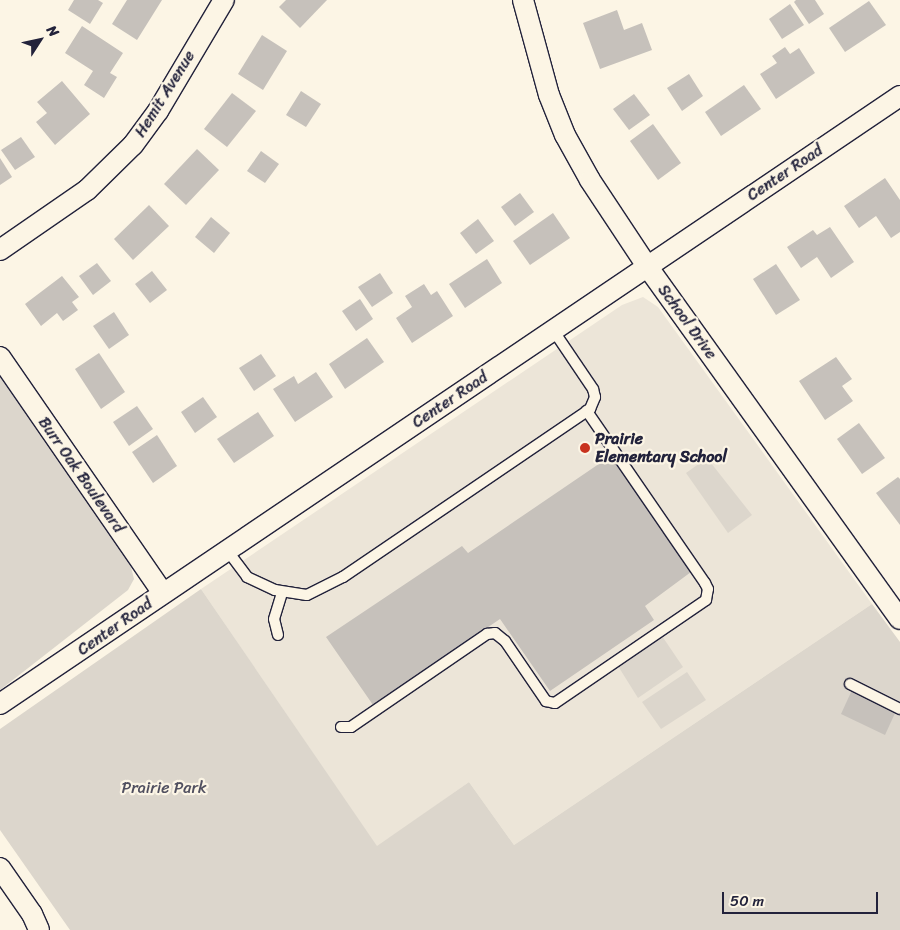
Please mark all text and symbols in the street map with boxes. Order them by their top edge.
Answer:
north arrow [15,15,65,65]
text: N [40,20,66,42]
street label: Hemit Avenue [131,47,199,141]
street label: Center Road [744,141,826,205]
street label: School Drive [653,281,721,363]
street label: Center Road [409,368,491,432]
street label: Burr Oak Boulevard [34,414,128,536]
place label: Prairie Elementary School [595,429,727,467]
marker: Prairie Elementary School [579,442,591,454]
street label: Center Road [74,594,156,660]
park label: Prairie Park [122,778,206,798]
scale bar [725,882,881,914]
text: 50 m [730,888,764,914]

